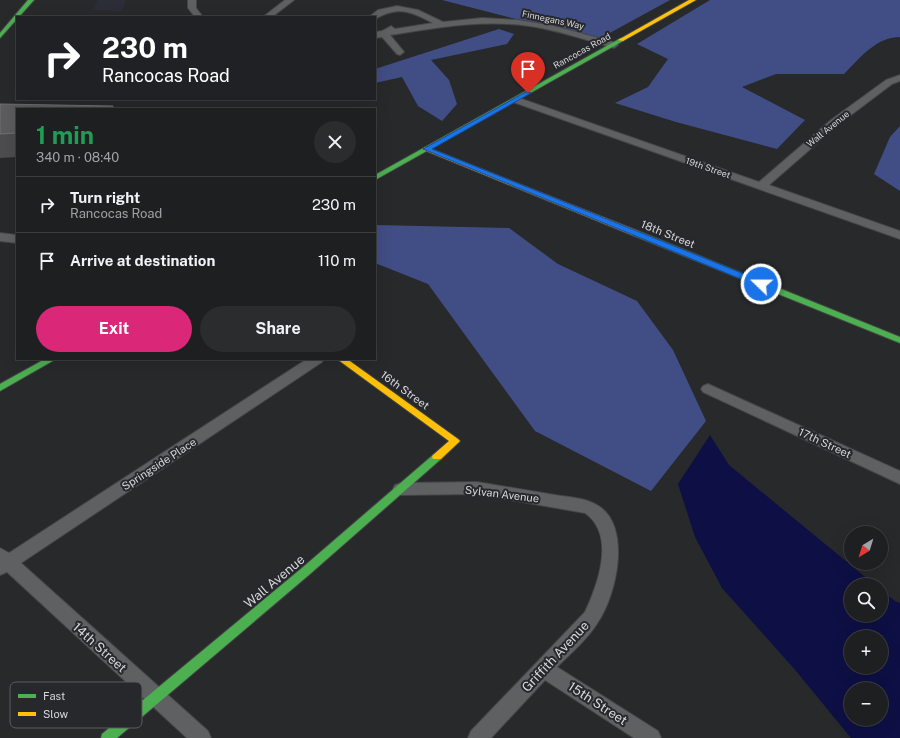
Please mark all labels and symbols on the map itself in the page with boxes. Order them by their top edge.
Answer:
street label: Finnegans Way [521,8,585,31]
street label: Rancocas Road [551,30,612,71]
pin [511,52,545,93]
street label: Wall Avenue [804,108,851,149]
street label: 19th Street [684,155,732,180]
street label: 18th Street [639,218,697,250]
position arrow [740,263,782,305]
street label: 16th Street [379,368,431,412]
street label: 17th Street [797,426,853,460]
street label: Springside Place [120,435,198,493]
street label: Sylvan Avenue [464,483,540,505]
north arrow [844,526,888,570]
street label: Wall Avenue [241,552,308,611]
street label: Griffith Avenue [519,618,592,695]
street label: 14th Street [70,619,130,675]
street label: 15th Street [565,679,630,728]
legend [10,682,142,728]
text: Fast [43,690,65,702]
text: Slow [43,708,69,720]

